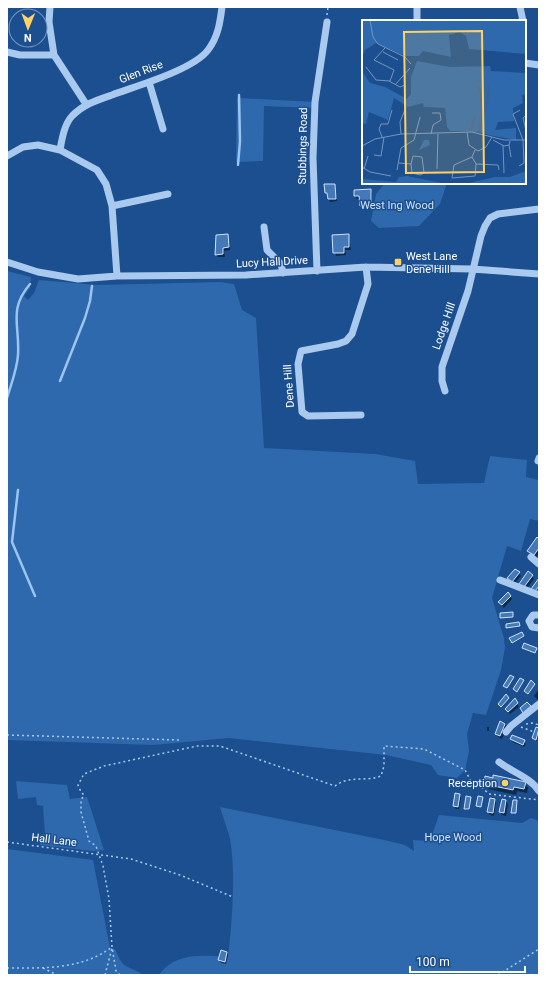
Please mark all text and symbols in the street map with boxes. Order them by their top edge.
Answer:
north arrow [8,8,48,48]
inset map [362,20,526,184]
text: N [24,31,32,44]
street label: Glen Rise [117,58,165,86]
street label: Stubbings Road [296,107,310,185]
park label: West Ing Wood [360,199,434,212]
place label: West Lane Dene Hill [406,250,457,276]
street label: Lucy Hall Drive [236,254,308,270]
marker: West Lane Dene Hill [393,257,403,267]
street label: Lodge Hill [430,301,458,351]
street label: Dene Hill [281,364,297,408]
place label: Reception [448,777,497,790]
marker: Reception [500,778,510,788]
street label: Hall Lane [31,831,78,849]
park label: Hope Wood [424,831,482,844]
scale bar [410,948,525,974]
text: 100 m [416,955,450,969]

